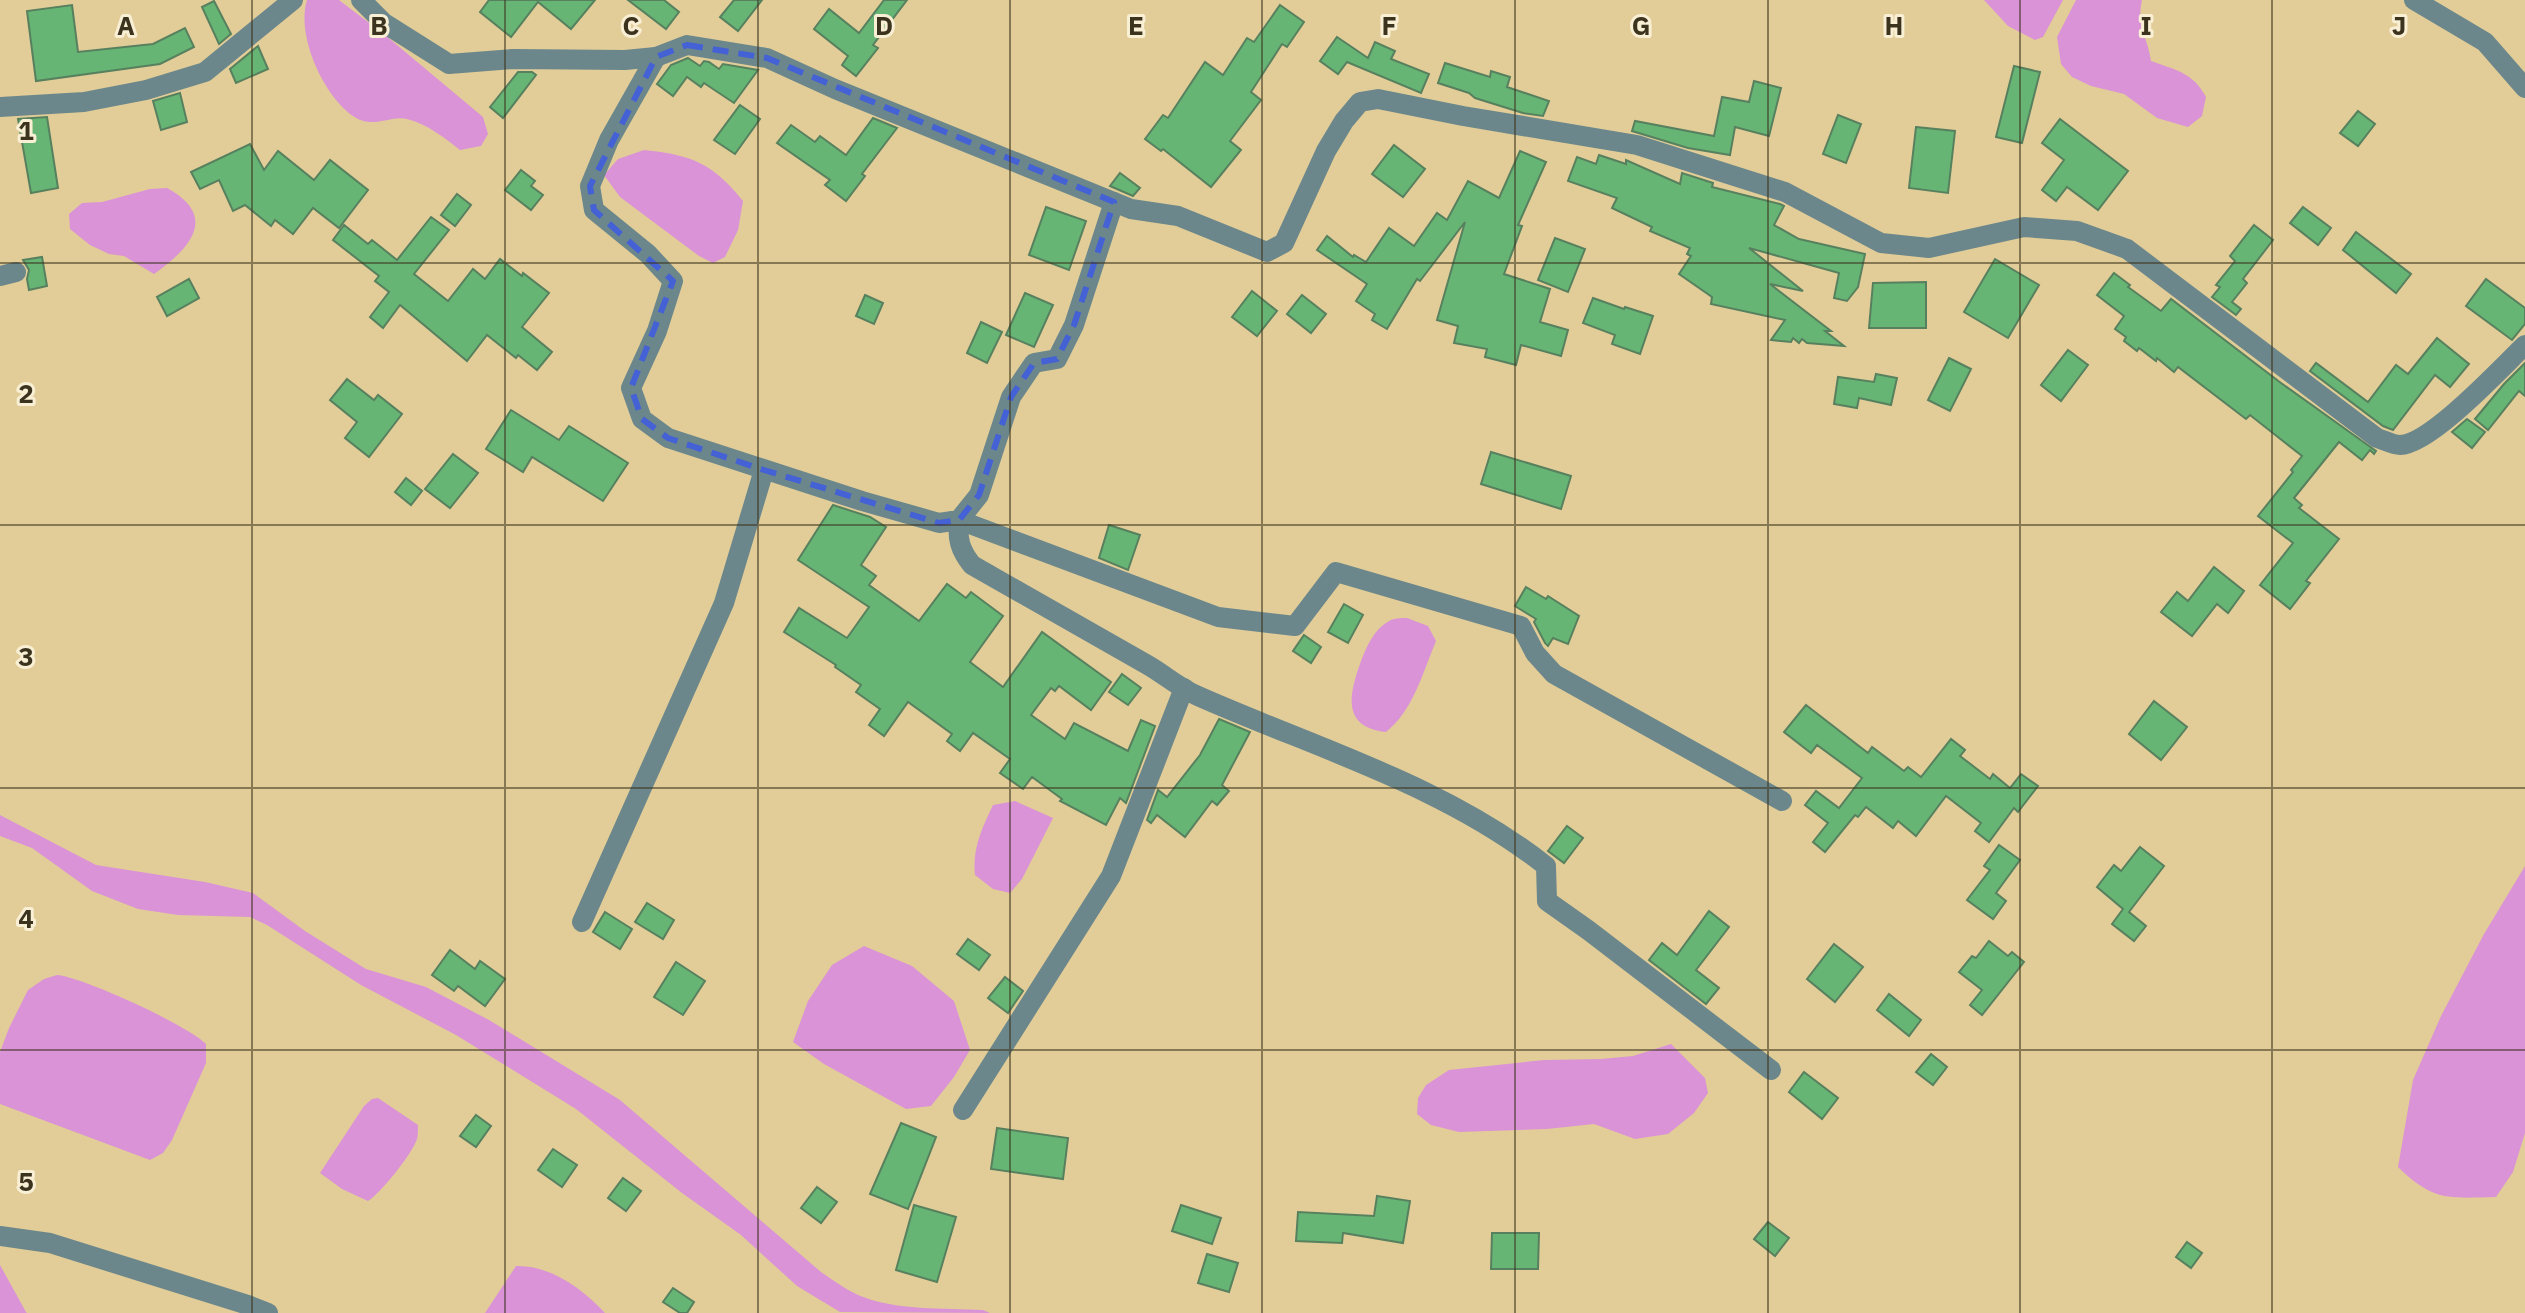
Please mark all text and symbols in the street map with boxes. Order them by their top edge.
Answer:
text: A [117,8,135,42]
text: B [370,8,388,42]
text: C [623,8,640,42]
text: D [875,8,893,42]
text: E [1128,8,1144,42]
text: F [1381,8,1397,42]
text: G [1632,8,1650,42]
text: H [1885,8,1903,42]
text: I [2140,8,2152,42]
text: J [2392,8,2406,42]
text: 1 [18,113,34,147]
text: 2 [18,376,34,410]
text: 3 [18,639,34,673]
text: 4 [18,901,34,935]
text: 5 [18,1164,34,1198]

